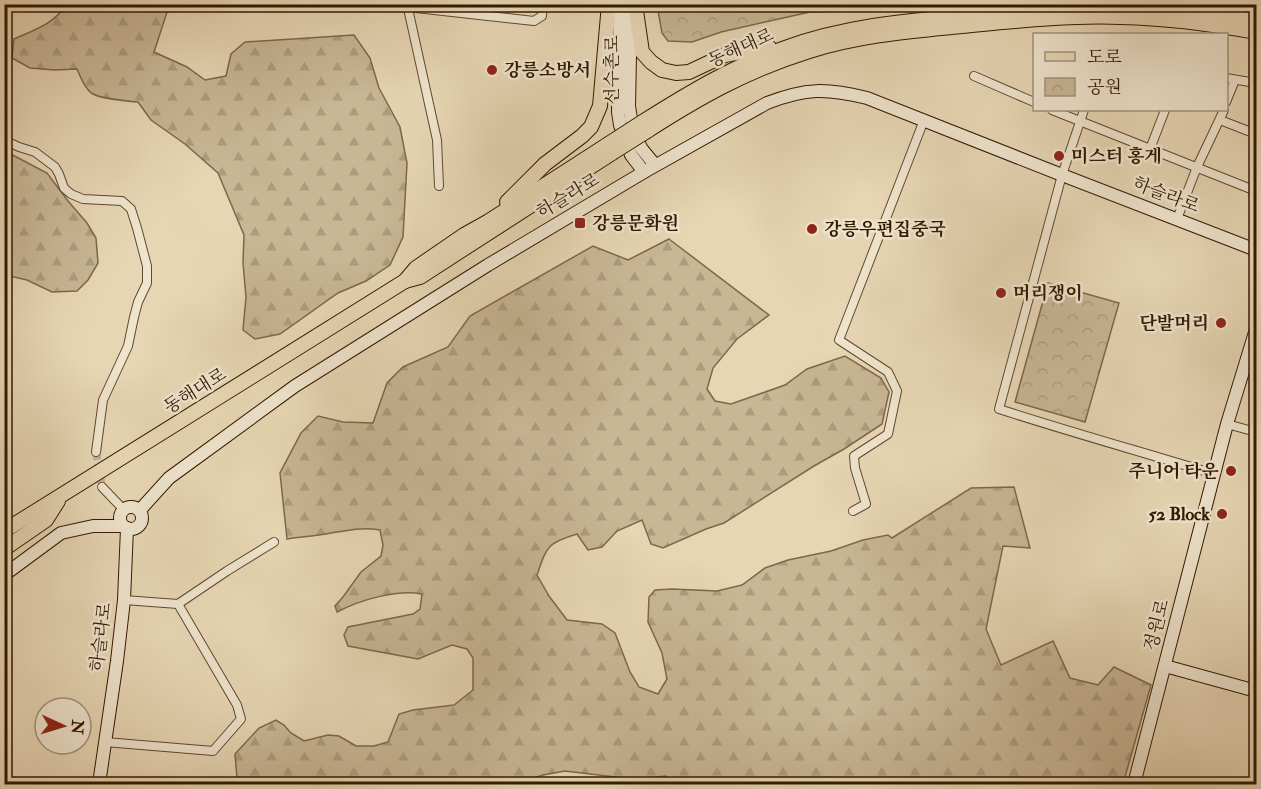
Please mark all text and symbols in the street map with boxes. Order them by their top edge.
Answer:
street label: 동해대로 [705,23,777,73]
legend [1033,33,1228,111]
street label: 선수촌로 [601,35,624,105]
text: 도로 [1087,46,1122,69]
place label: 강릉소방서 [504,59,591,82]
marker: 강릉소방서 [485,63,499,77]
text: 공원 [1087,76,1122,99]
place label: 미스터 홍게 [1071,145,1162,168]
marker: 미스터 홍게 [1052,149,1066,163]
street label: 하슬라로 [532,168,604,224]
street label: 하슬라로 [1129,172,1203,218]
place label: 강릉문화원 [592,212,679,235]
marker: 강릉문화원 [573,216,587,230]
place label: 강릉우편집중국 [824,218,946,241]
marker: 강릉우편집중국 [805,222,819,236]
place label: 머리쟁이 [1013,282,1083,305]
marker: 머리쟁이 [994,286,1008,300]
place label: 단발머리 [1139,312,1209,335]
marker: 단발머리 [1214,316,1228,330]
street label: 동해대로 [159,363,231,419]
place label: 주니어 타운 [1128,460,1220,483]
marker: 주니어 타운 [1224,464,1238,478]
place label: 52 Block [1148,503,1210,526]
marker: 52 Block [1215,507,1229,521]
street label: 정원로 [1140,597,1174,653]
street label: 하슬라로 [85,601,117,673]
north arrow [33,696,93,756]
text: N [66,718,88,735]

